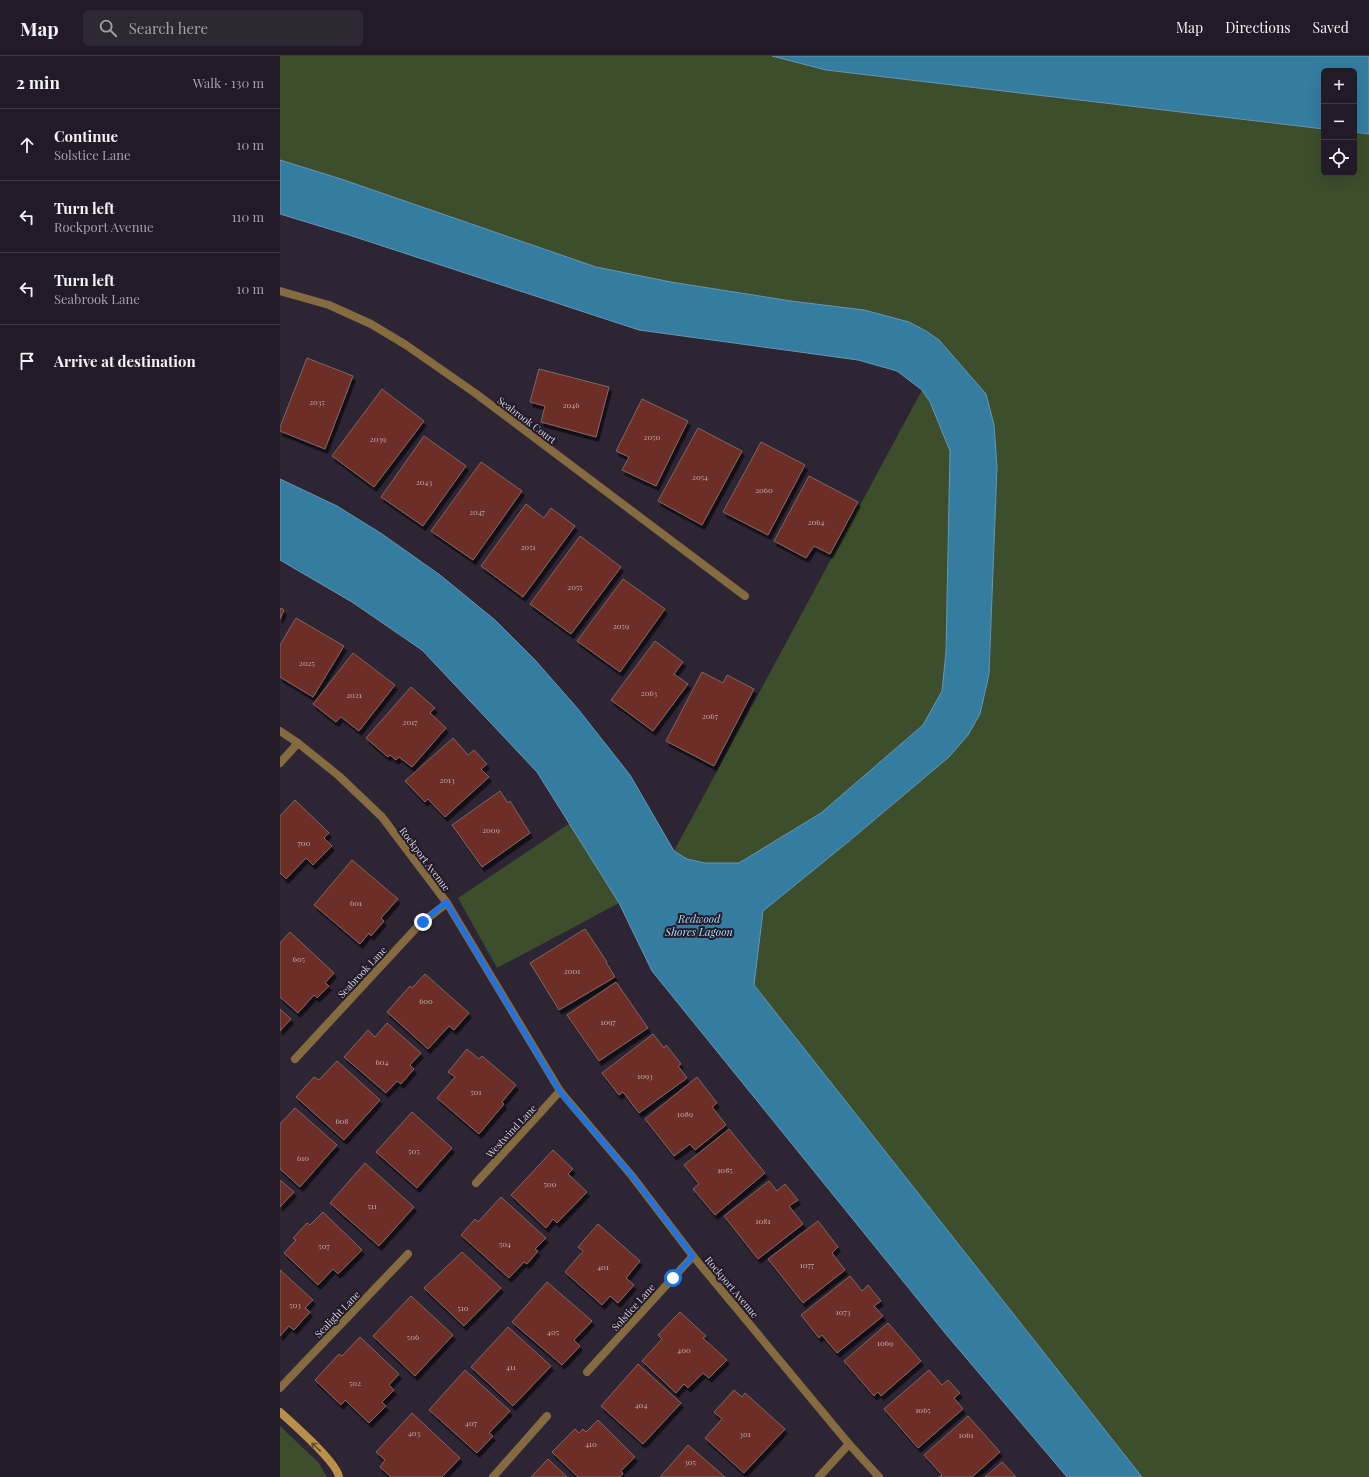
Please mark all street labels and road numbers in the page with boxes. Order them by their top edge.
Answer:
street label: Seabrook Court [495,393,560,447]
street label: Rockport Avenue [396,824,454,894]
street label: Seabrook Lane [334,943,390,1001]
street label: Westwind Lane [482,1101,539,1161]
street label: Rockport Avenue [702,1253,762,1321]
street label: Solstice Lane [608,1280,658,1334]
street label: Sealight Lane [311,1288,363,1340]

